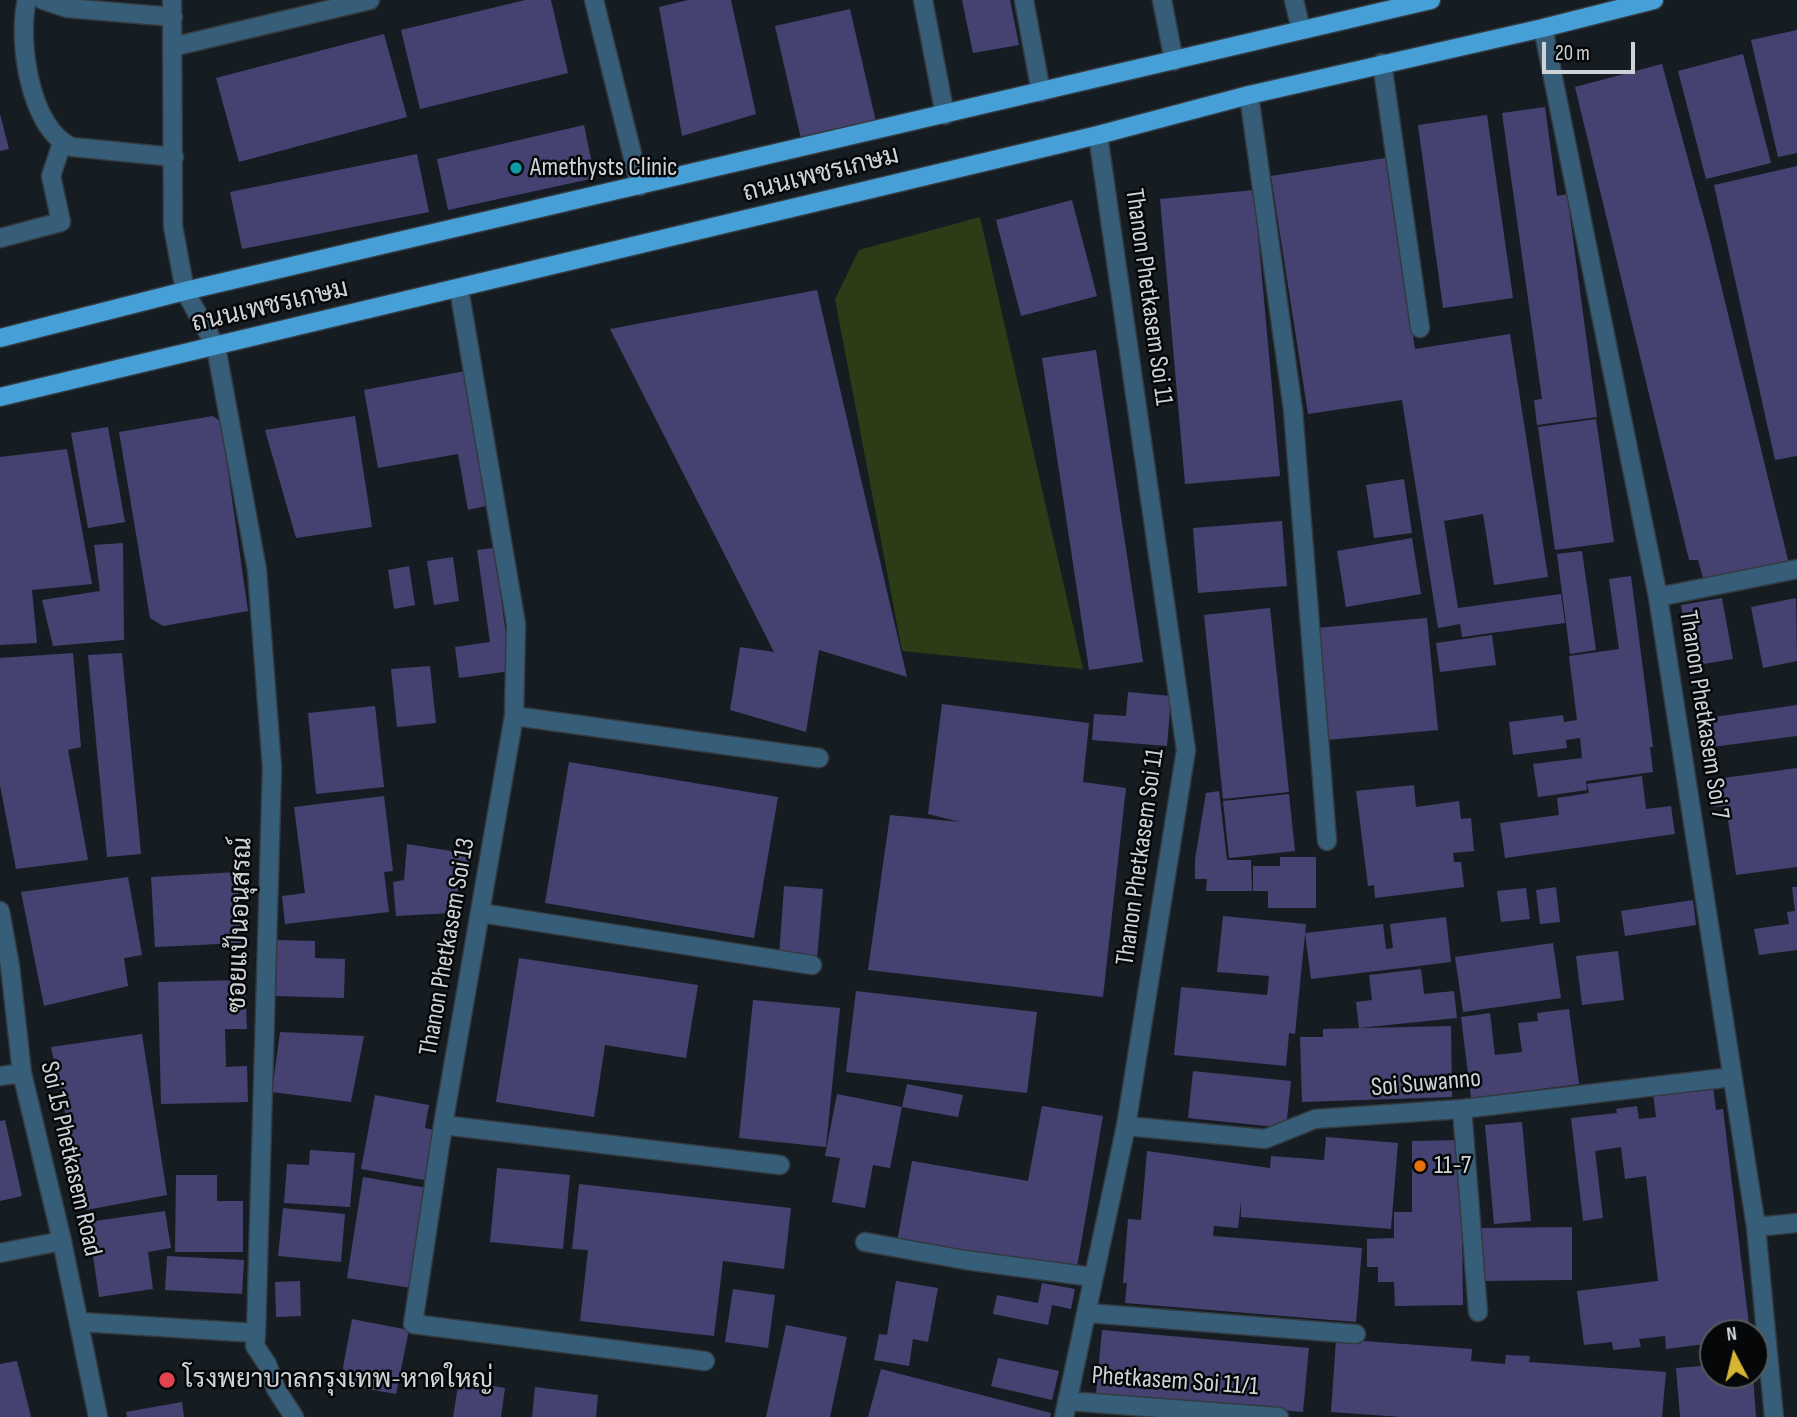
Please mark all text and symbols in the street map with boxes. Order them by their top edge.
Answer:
scale bar [1545,28,1638,72]
text: 20 m [1555,41,1590,66]
street label: ถนนเพชรเกษม [740,141,902,209]
place label: Amethysts Clinic [530,152,677,184]
marker: Amethysts Clinic [508,160,524,176]
street label: Thanon Phetkasem Soi 11 [1117,187,1179,407]
street label: ถนนเพชรเกษม [189,274,351,340]
street label: Thanon Phetkasem Soi 7 [1671,608,1735,822]
street label: Thanon Phetkasem Soi 11 [1110,747,1172,967]
street label: Thanon Phetkasem Soi 13 [413,836,483,1058]
street label: ซอยแป้นอนุสรณ์ [222,837,260,1013]
street label: Soi 15 Phetkasem Road [32,1059,108,1259]
street label: Soi Suwanno [1370,1064,1482,1104]
place label: 11-7 [1434,1150,1471,1182]
marker: 11-7 [1412,1158,1428,1174]
north arrow [1699,1319,1769,1389]
text: N [1725,1323,1738,1347]
street label: Phetkasem Soi 11/1 [1091,1361,1259,1403]
place label: โรงพยาบาลกรุงเทพ-หาดใหญ่ [183,1364,493,1396]
marker: โรงพยาบาลกรุงเทพ-หาดใหญ่ [157,1370,177,1390]

